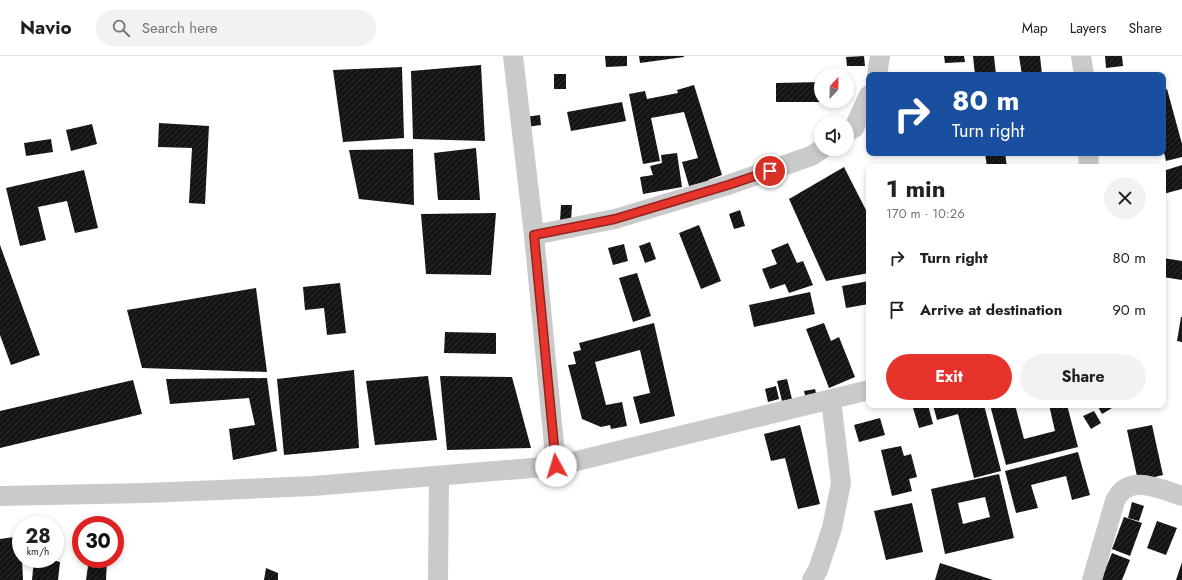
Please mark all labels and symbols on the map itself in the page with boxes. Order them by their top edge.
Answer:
north arrow [814,68,854,108]
pin [753,154,787,188]
position arrow [535,445,577,487]
speed limit sign: 30 [72,516,124,568]

